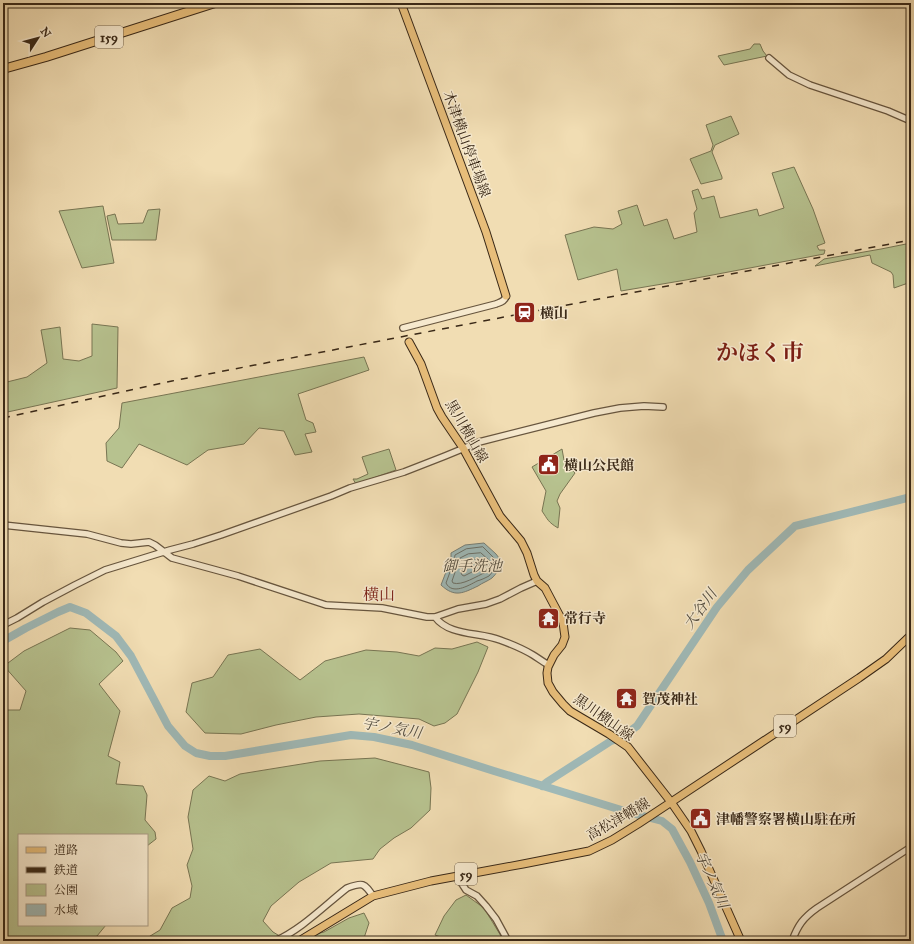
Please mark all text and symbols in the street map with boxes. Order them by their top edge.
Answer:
north arrow [18,18,58,58]
text: N [38,25,54,41]
road number: 159 [95,26,123,48]
street label: 木津横山停車場線 [439,89,494,200]
station icon: 横山 [512,300,538,326]
place label: 横山 [540,305,568,322]
district label: かほく市 [716,339,804,366]
street label: 黒川横山線 [442,397,491,466]
public building icon: 横山公民館 [536,452,562,478]
place label: 横山公民館 [564,457,634,474]
water label: 御手洗池 [442,557,504,575]
water label: 大谷川 [679,584,722,632]
district label: 横山 [363,585,395,604]
temple icon: 常行寺 [535,605,561,631]
place label: 常行寺 [564,610,606,627]
temple icon: 賀茂神社 [614,686,640,712]
street label: 黒川横山線 [570,690,637,744]
place label: 賀茂神社 [642,691,698,708]
water label: 宇ノ気川 [361,714,425,742]
road number: 59 [774,715,796,737]
street label: 高松津幡線 [584,795,653,844]
public building icon: 津幡警察署横山駐在所 [687,806,713,832]
place label: 津幡警察署横山駐在所 [716,811,856,828]
legend [18,834,148,926]
text: 道路 [54,843,78,857]
water label: 宇ノ気川 [692,849,733,913]
text: 鉄道 [53,863,78,877]
road number: 59 [455,863,477,885]
text: 公園 [54,883,78,897]
text: 水域 [54,903,78,917]

